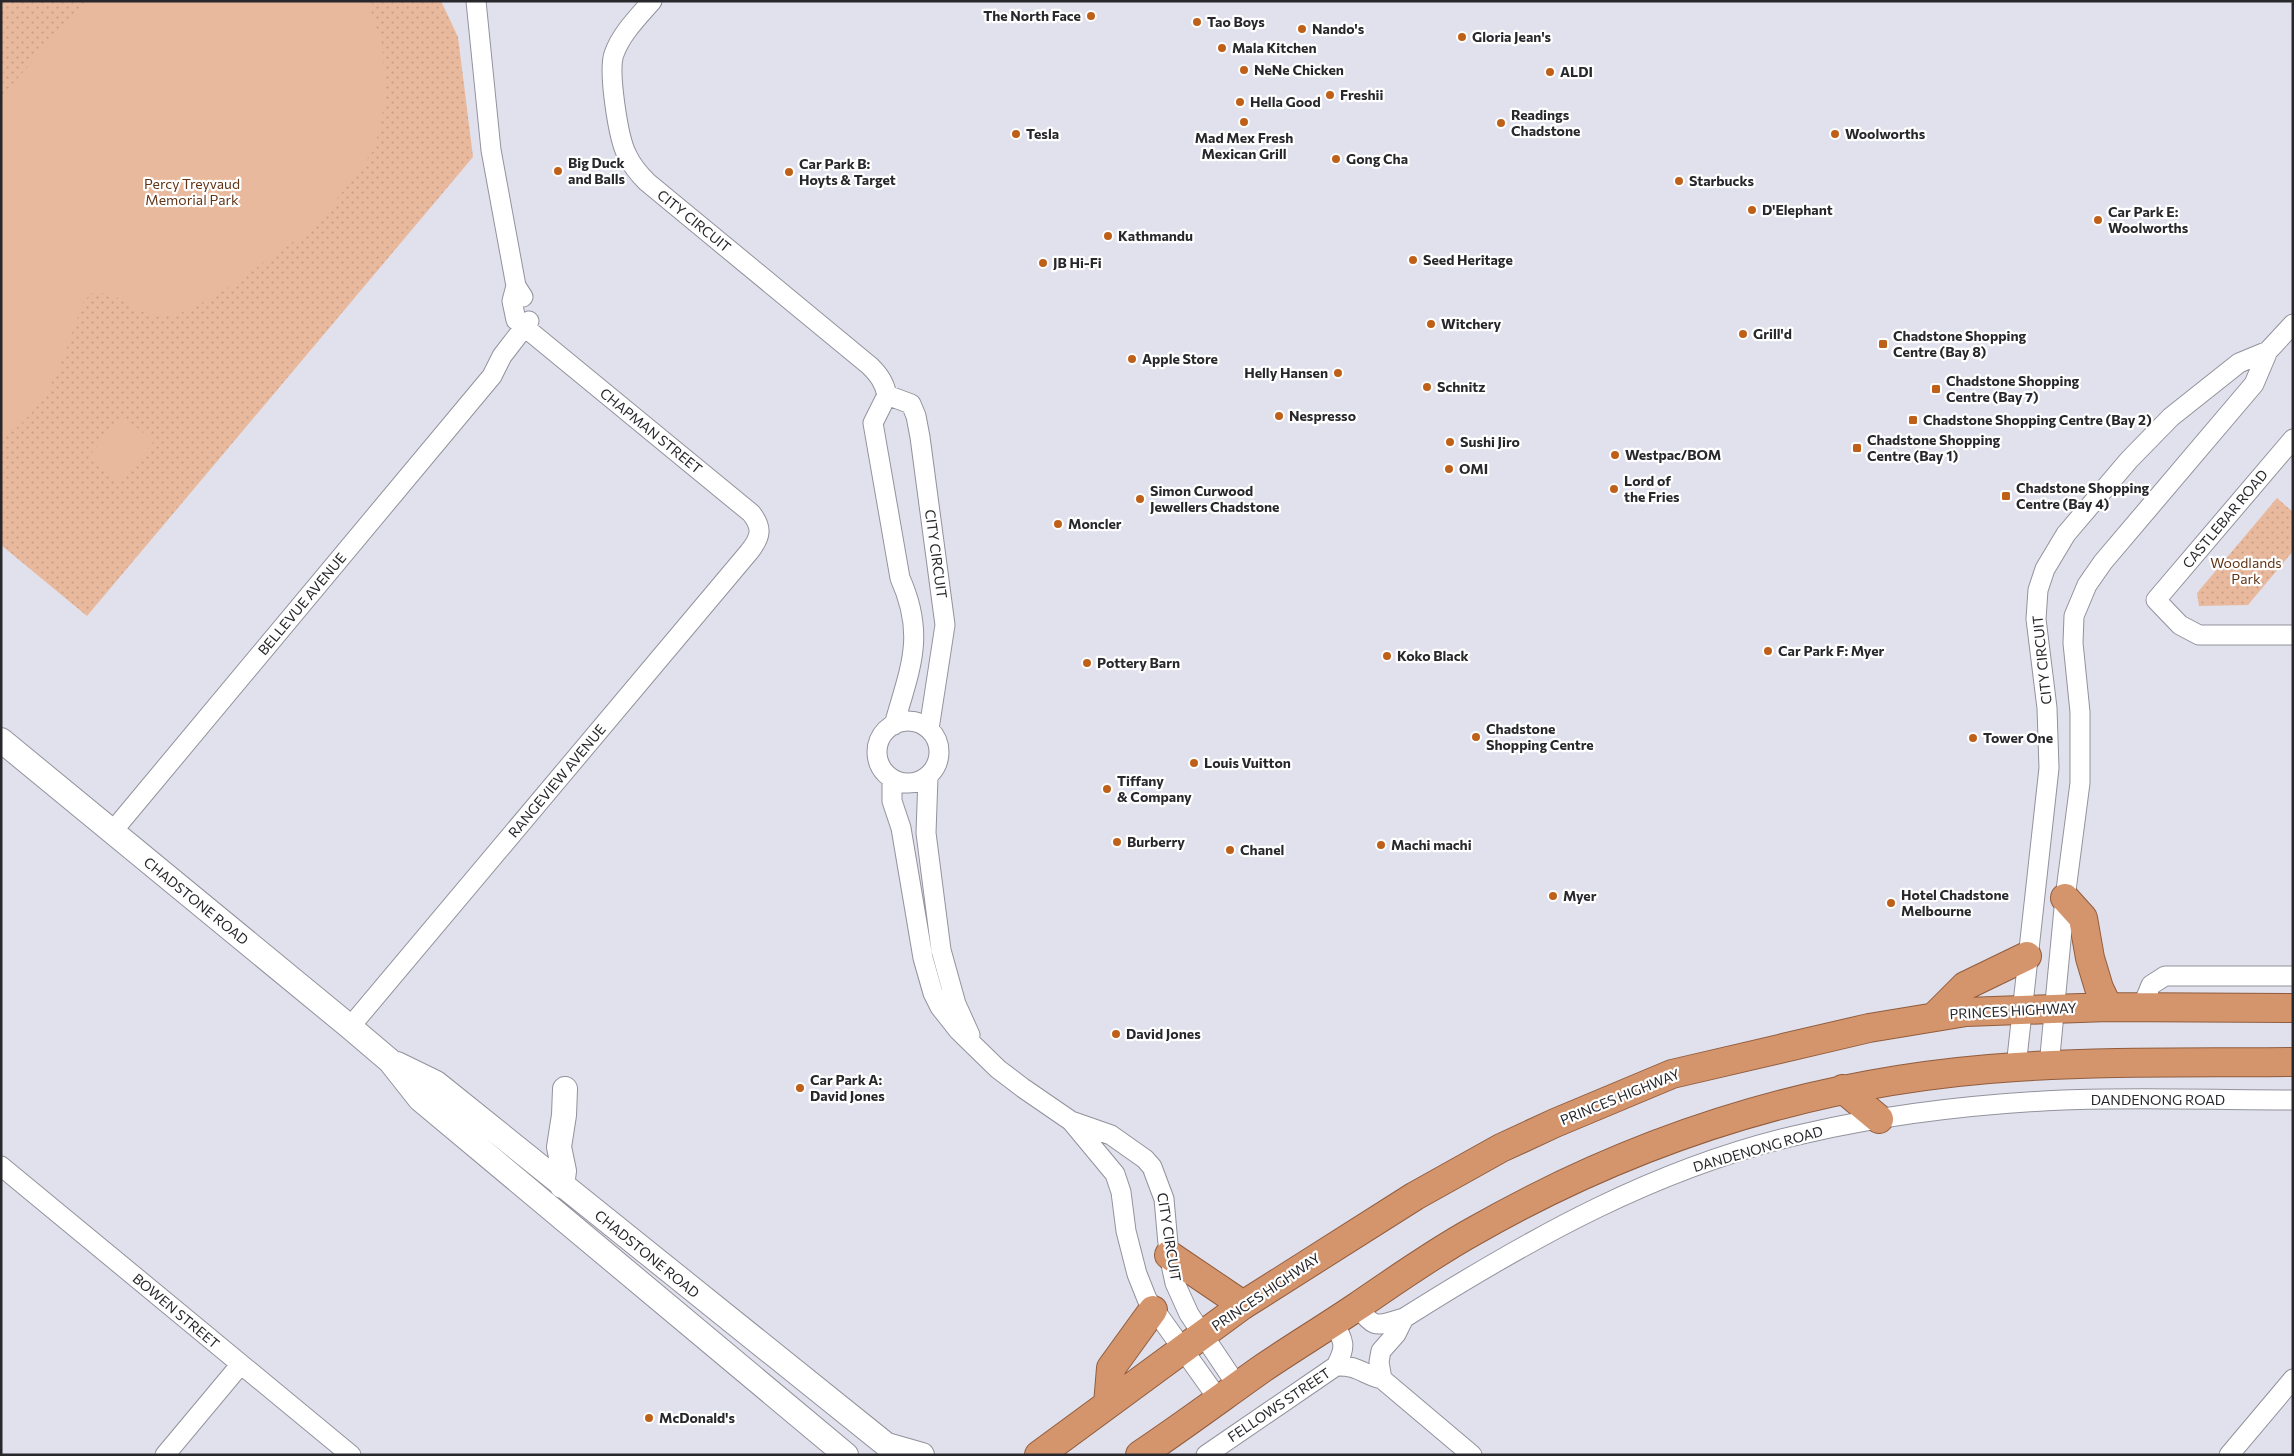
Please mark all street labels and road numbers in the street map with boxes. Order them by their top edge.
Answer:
street label: CITY CIRCUIT [654,186,735,255]
street label: CHAPMAN STREET [597,384,706,477]
street label: CASTLEBAR ROAD [2178,466,2271,571]
street label: CITY CIRCUIT [922,508,951,600]
street label: BELLEVUE AVENUE [254,549,349,658]
street label: CITY CIRCUIT [2028,615,2055,706]
street label: RANGEVIEW AVENUE [504,721,609,841]
street label: CHADSTONE ROAD [141,853,252,948]
street label: PRINCES HIGHWAY [1949,999,2077,1022]
street label: PRINCES HIGHWAY [1558,1065,1682,1128]
street label: DANDENONG ROAD [2091,1091,2225,1108]
street label: DANDENONG ROAD [1691,1122,1825,1175]
street label: CITY CIRCUIT [1154,1191,1185,1283]
street label: CHADSTONE ROAD [592,1206,703,1301]
street label: PRINCES HIGHWAY [1208,1249,1323,1334]
street label: BOWEN STREET [129,1269,223,1352]
street label: FELLOWS STREET [1224,1364,1333,1445]

